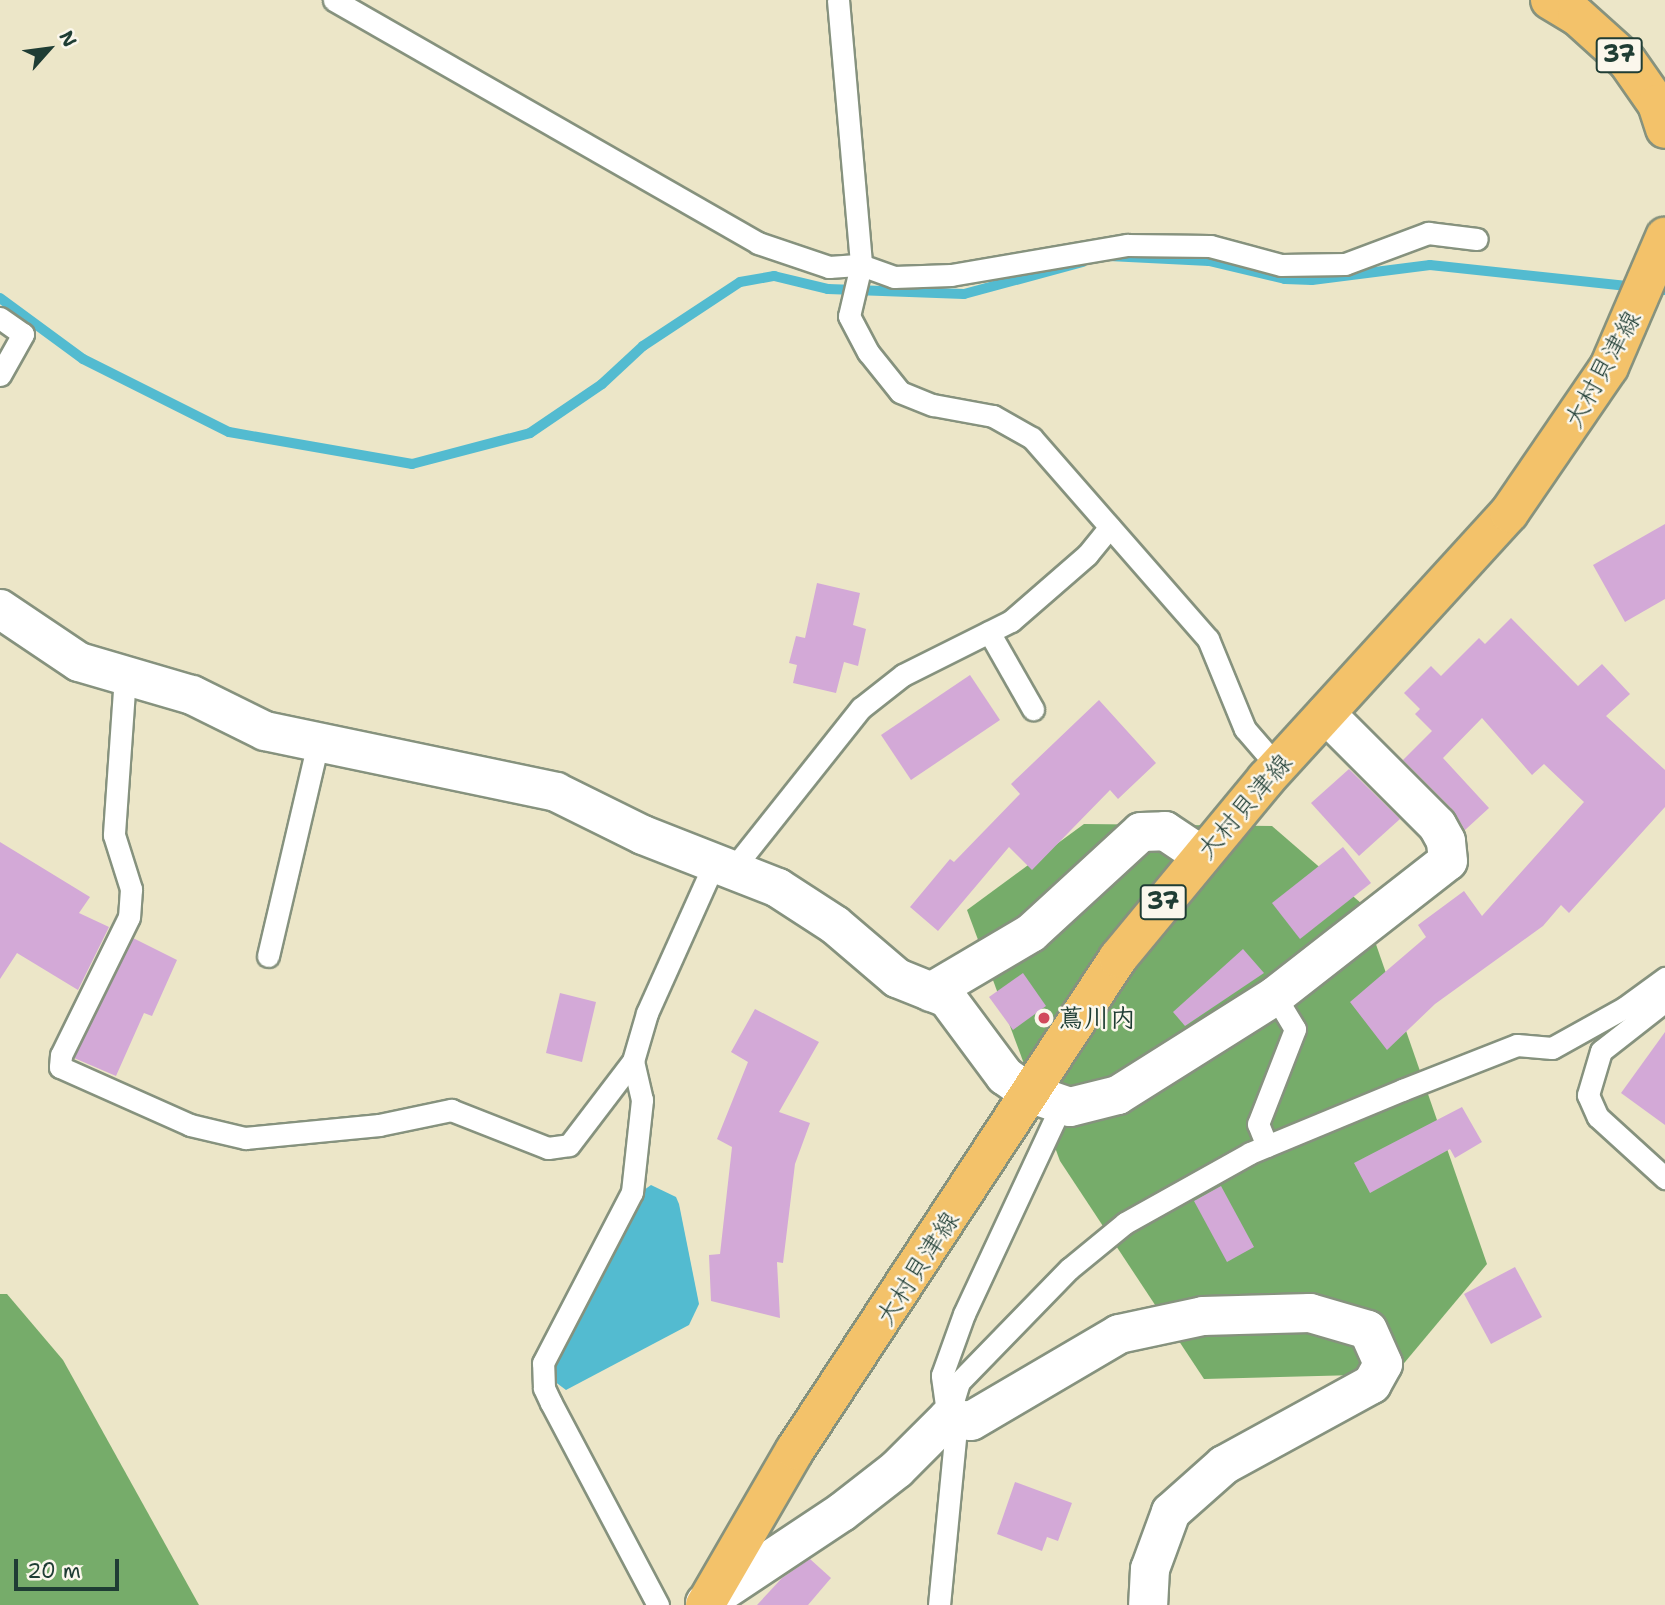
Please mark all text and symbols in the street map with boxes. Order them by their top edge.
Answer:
north arrow [14,14,84,84]
text: N [53,26,83,51]
road number: 37 [1594,34,1644,76]
street label: 大村貝津線 [1557,305,1647,433]
street label: 大村貝津線 [1190,747,1298,865]
road number: 37 [1138,882,1188,922]
place label: 蔦川内 [1058,1002,1136,1034]
marker: 蔦川内 [1036,1010,1052,1026]
street label: 大村貝津線 [869,1205,965,1331]
scale bar [18,1546,122,1590]
text: 20 m [27,1557,81,1585]

